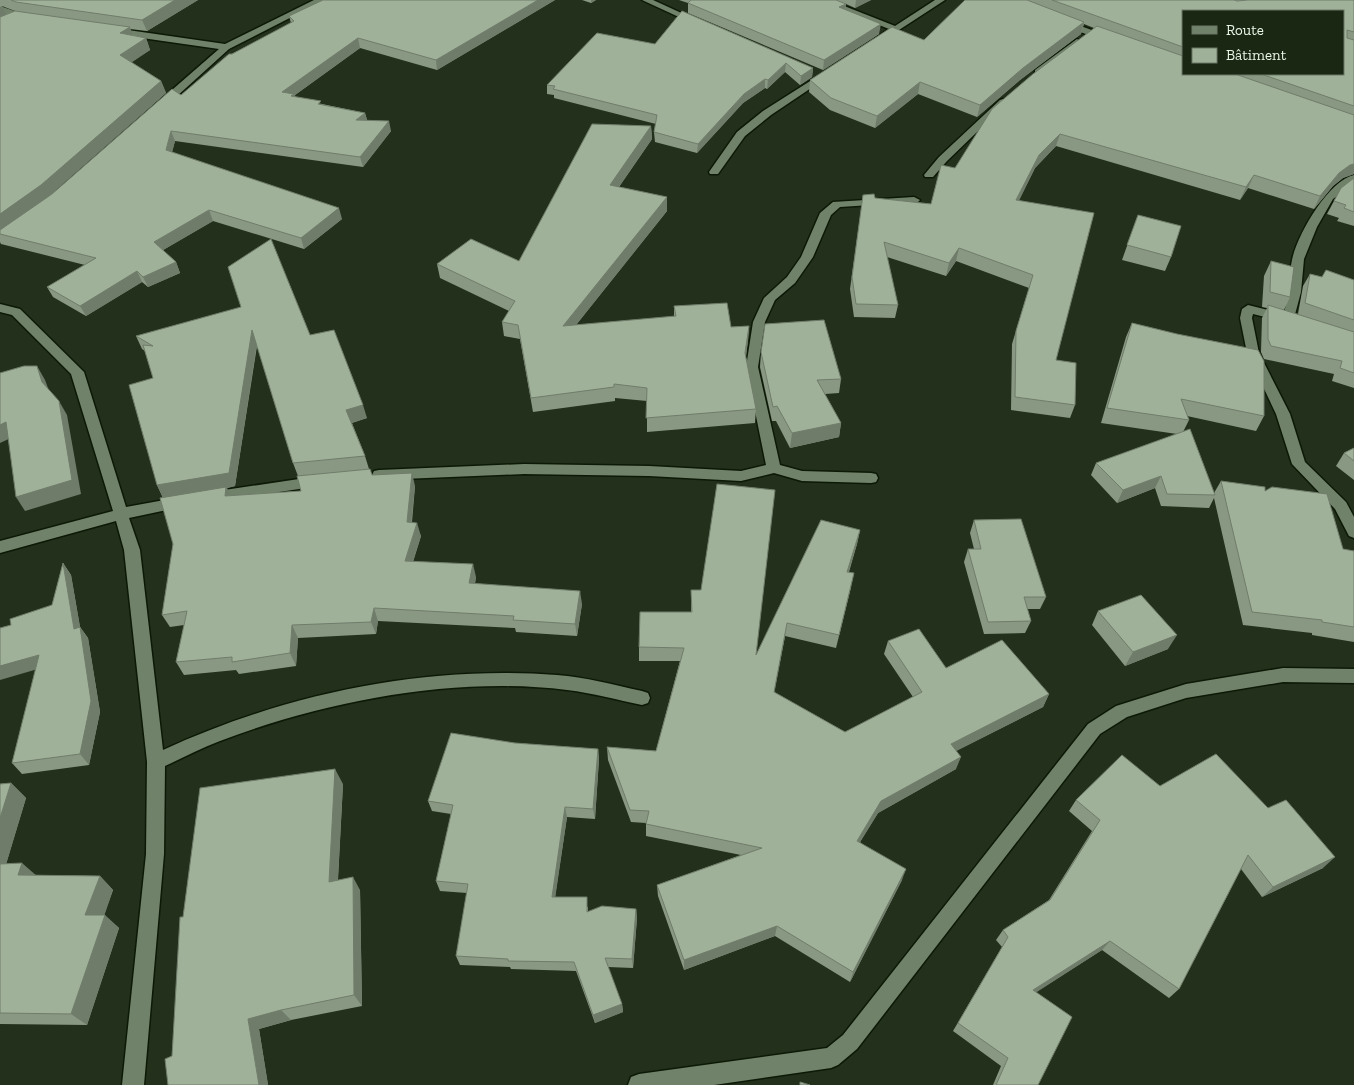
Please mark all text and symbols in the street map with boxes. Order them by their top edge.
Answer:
legend [1182,10,1344,75]
text: Route [1226,21,1264,39]
text: Bâtiment [1226,46,1287,64]

